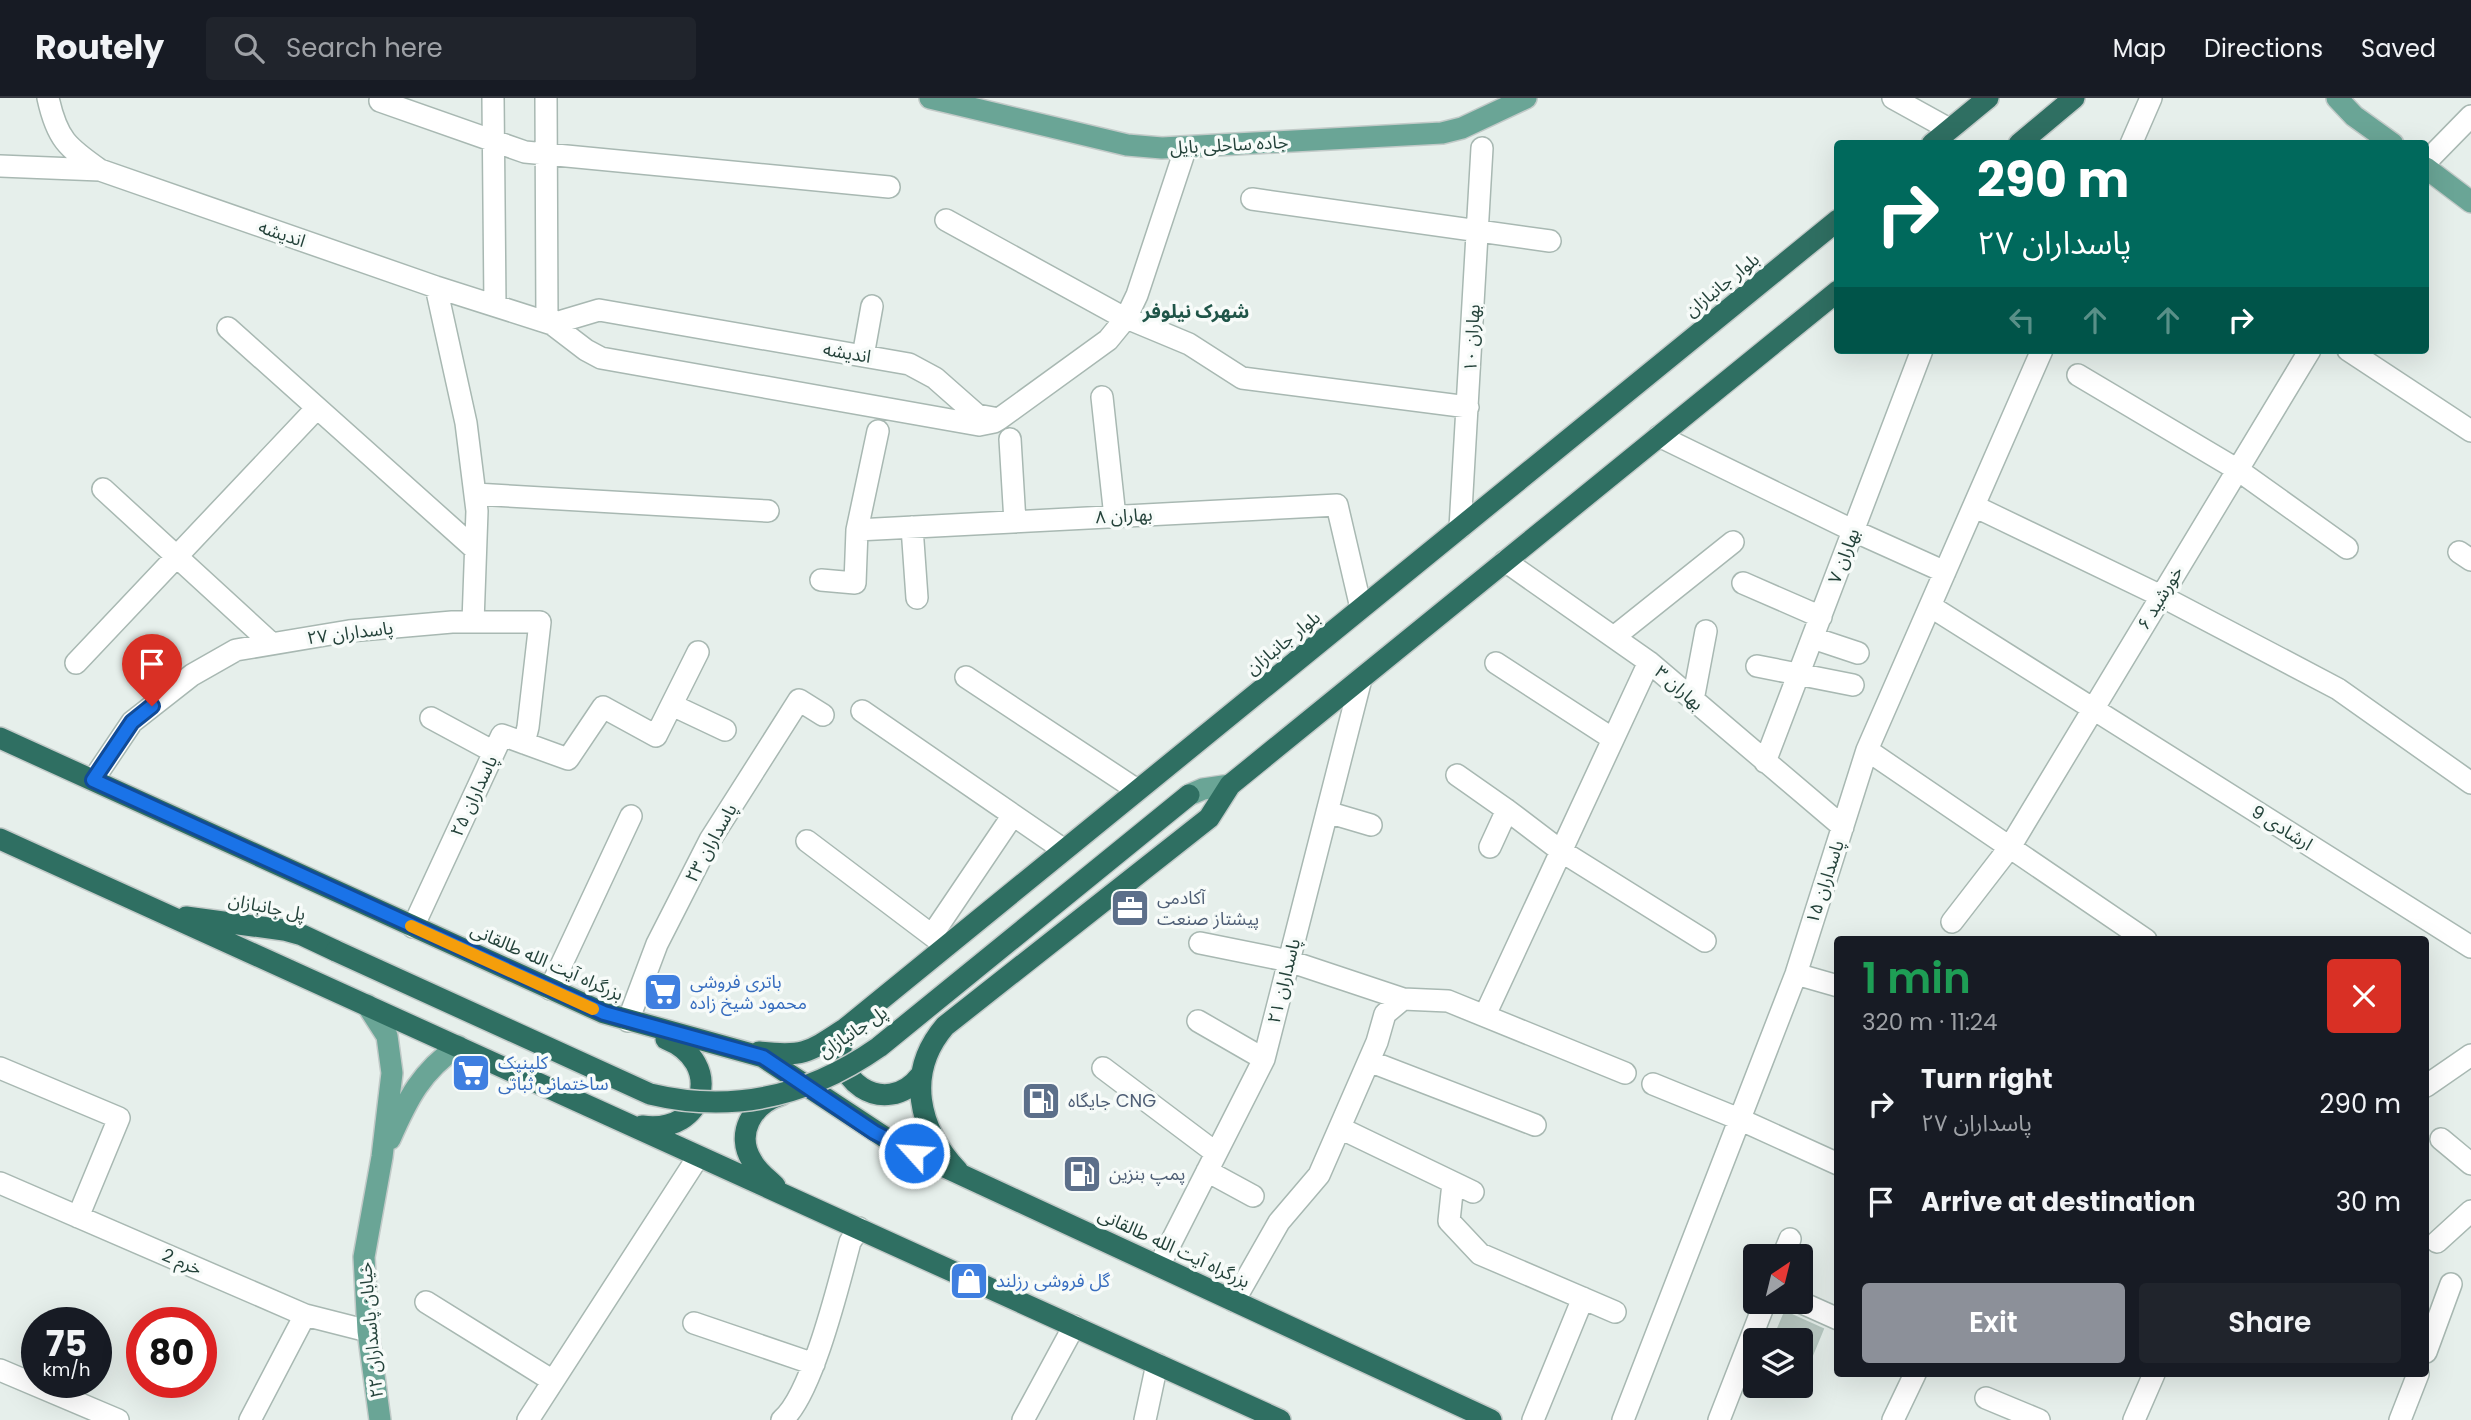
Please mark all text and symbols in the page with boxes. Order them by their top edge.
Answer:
search box [206,17,696,80]
text: Routely [35,24,164,71]
icon: search [230,29,268,67]
text: Search here [286,30,443,66]
text: Map [2113,32,2166,65]
text: Directions [2204,32,2323,65]
text: Saved [2361,32,2436,65]
street label: جاده ساحلی بایل [1169,129,1289,160]
text: 290 m [1977,146,2129,214]
icon: right [1862,168,1953,259]
street label: اندیشه [255,214,309,253]
text: پاسداران ۲۷ [1977,220,2131,265]
street label: بلوار جانبازان [1679,247,1764,322]
district label: شهرک نیلوفر [1142,298,1249,325]
icon: left [2003,301,2041,339]
icon: ahead [2076,301,2114,339]
icon: ahead [2149,301,2187,339]
icon: right [2222,301,2260,339]
street label: بهاران ۱۰ [1457,304,1486,372]
street label: اندیشه [821,336,873,369]
street label: بهاران ۸ [1095,502,1153,529]
street label: بهاران ۷ [1822,525,1865,587]
street label: خورشید ۶ [2131,561,2188,634]
street label: بلوار جانبازان [1240,605,1325,680]
street label: پاسداران ۲۷ [305,615,395,650]
pin [122,634,182,706]
icon: arrive [133,645,171,683]
street label: بهاران ۳ [1650,659,1709,716]
street label: پاسداران ۲۵ [444,751,503,840]
street label: پاسداران ۲۳ [679,799,743,887]
street label: ارشادی 9 [2247,799,2318,856]
street label: پاسداران ۱۵ [1799,837,1850,927]
place label: آکادمی پیشتاز صنعت [1157,885,1259,931]
street label: پل جانبازان [226,887,308,926]
office icon: آکادمی پیشتاز صنعت [1109,887,1151,929]
street label: بزرگراه آیت الله طالقانی [467,917,628,1006]
street label: پاسداران ۲۱ [1261,936,1306,1026]
text: 1 min [1862,949,1971,1008]
button: close [2327,959,2401,1033]
place label: باتری فروشی محمود شیخ زاده [690,969,807,1016]
supermarket icon: باتری فروشی محمود شیخ زاده [642,971,684,1013]
street label: پل جانبازان [813,999,892,1064]
text: 320 m · 11:24 [1862,1006,1998,1038]
place label: کلینیک ساختمانی ثباتی [498,1050,609,1096]
supermarket icon: کلینیک ساختمانی ثباتی [450,1052,492,1094]
text: Turn right [1921,1061,2053,1097]
fuel station icon: جایگاه CNG [1020,1080,1062,1122]
icon: right [1862,1085,1900,1123]
text: 290 m [2320,1086,2401,1122]
place label: جایگاه CNG [1068,1088,1156,1113]
text: پاسداران ۲۷ [1921,1107,2032,1139]
position arrow [877,1116,951,1190]
fuel station icon: پمپ بنزین [1061,1153,1103,1195]
place label: پمپ بنزین [1109,1161,1185,1186]
icon: arrive [1862,1183,1900,1221]
text: Arrive at destination [1921,1184,2196,1220]
text: 30 m [2336,1184,2401,1220]
street label: بزرگراه آیت الله طالقانی [1094,1201,1254,1294]
street label: خرم 2 [158,1242,206,1283]
north arrow [1743,1244,1813,1314]
map controls [1743,1244,1813,1398]
shop icon: گل فروشی رزلند [948,1260,990,1302]
street label: خیابان پاسداران ۲۲ [352,1261,389,1399]
place label: گل فروشی رزلند [996,1268,1111,1293]
button: Exit [1862,1283,2125,1363]
button: Share [2139,1283,2401,1363]
speed limit sign: 80 [126,1307,217,1398]
text: 75 [46,1319,87,1368]
button: layers [1743,1328,1813,1398]
text: km/h [43,1357,90,1382]

